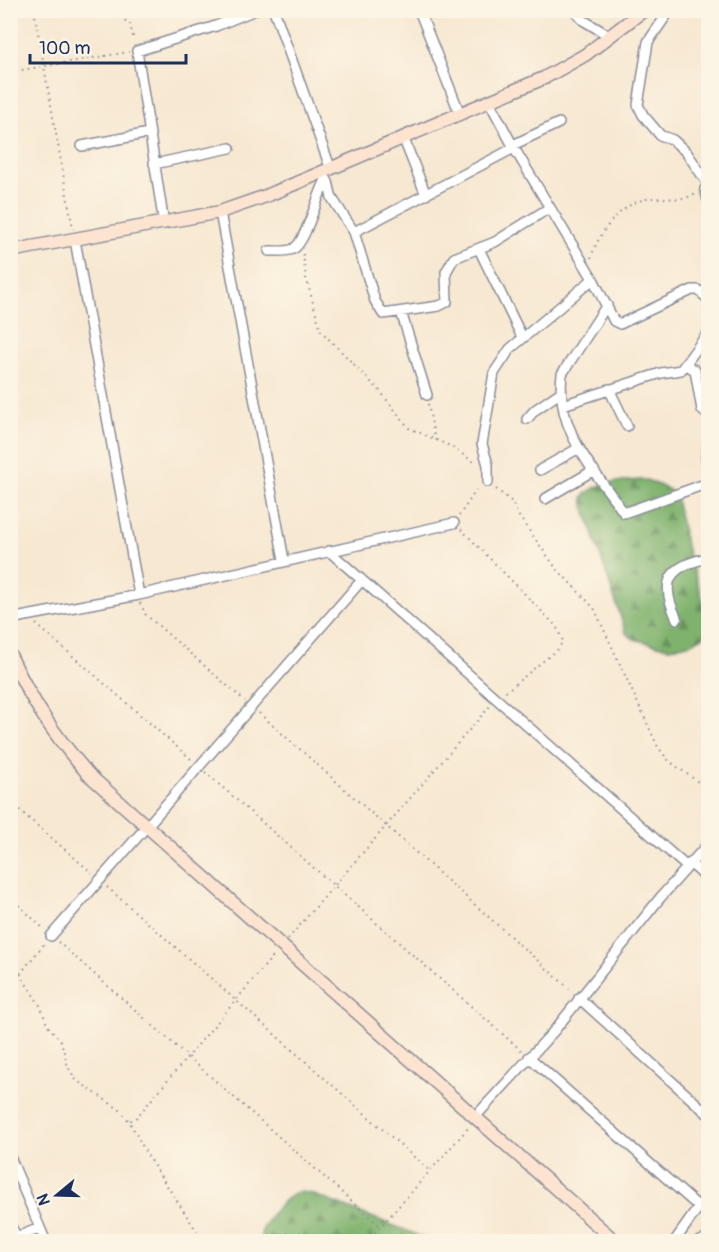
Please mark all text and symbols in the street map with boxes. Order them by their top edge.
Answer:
scale bar [30,27,186,65]
text: 100 m [39,37,91,60]
north arrow [27,1165,87,1225]
text: N [32,1191,55,1208]

